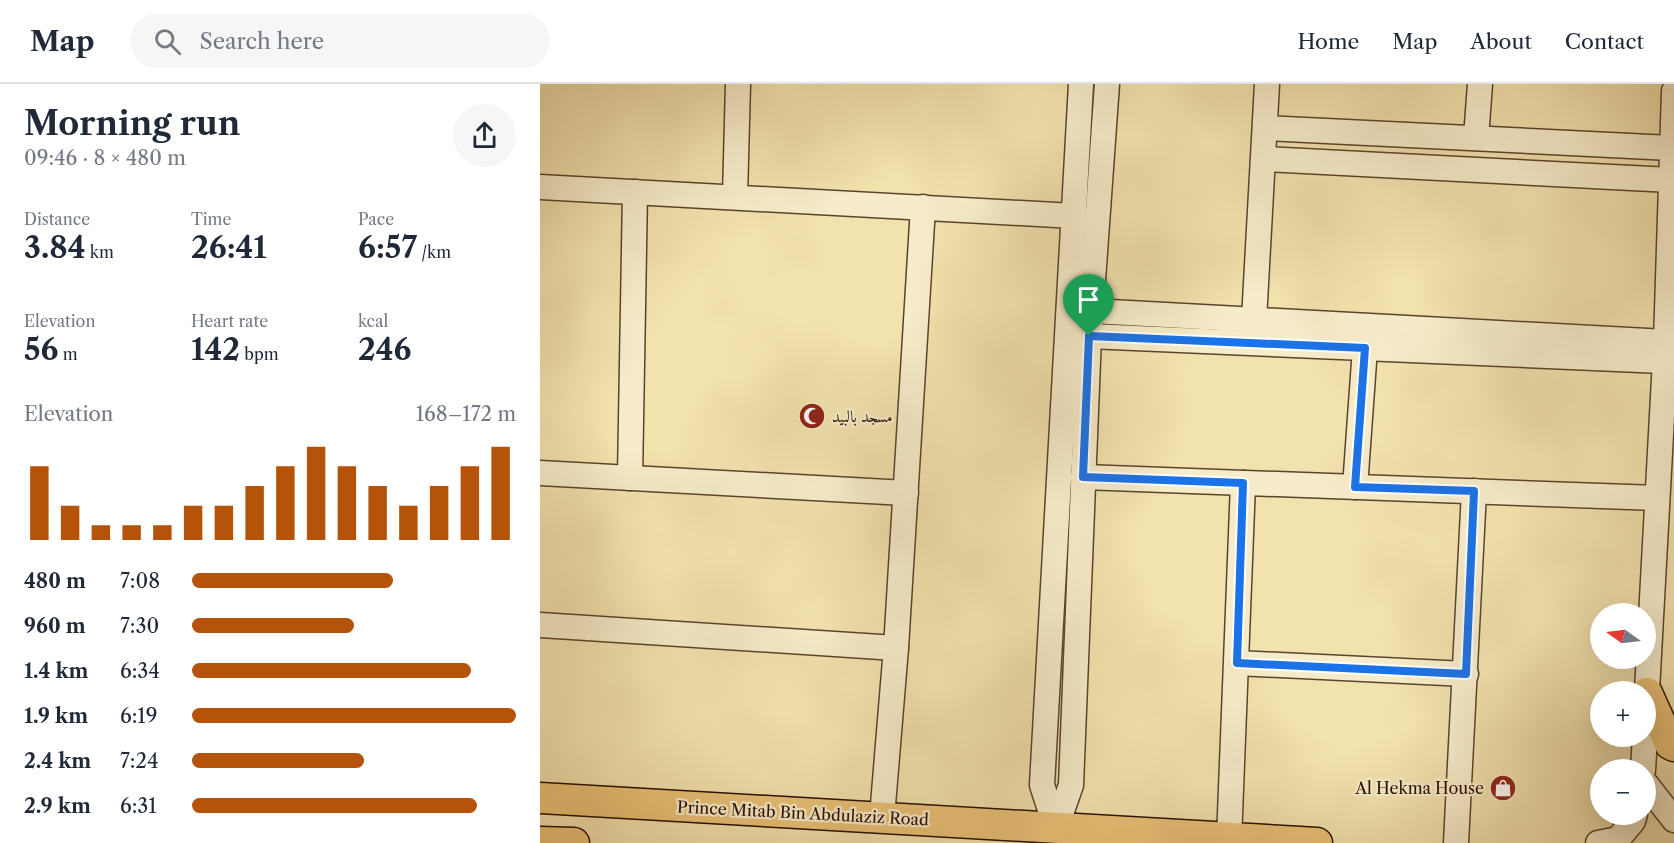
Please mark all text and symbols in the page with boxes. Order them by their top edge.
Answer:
search box [130,14,550,68]
text: Map [30,24,94,58]
icon: search [151,25,184,58]
text: Search here [199,28,324,55]
text: Home [1298,29,1359,54]
text: Map [1392,29,1437,54]
text: About [1470,29,1532,54]
text: Contact [1565,29,1644,54]
text: Morning run [24,103,240,144]
button: share [453,104,516,167]
text: 09:46 · 8 × 480 m [24,146,186,170]
text: Distance [24,209,90,229]
text: Time [191,209,231,229]
text: Pace [358,209,394,229]
text: 3.84 [24,229,86,266]
text: 26:41 [191,229,267,266]
text: 6:57 [358,229,417,266]
text: km [86,242,114,262]
text: /km [417,242,451,262]
pin [1063,274,1114,336]
icon: arrive [1072,283,1105,316]
text: Elevation [24,311,95,331]
text: Heart rate [191,311,268,331]
text: kcal [358,311,388,331]
text: 56 [24,331,59,368]
text: 142 [191,331,240,368]
text: 246 [358,331,411,368]
text: m [59,344,78,364]
text: bpm [240,344,279,364]
mosque icon: مسجد بالبيد [797,401,827,431]
text: Elevation [24,402,113,426]
text: 168–172 m [416,402,516,426]
place label: مسجد بالبيد [832,406,893,426]
text: 480 m [24,569,86,593]
text: 7:08 [120,569,160,593]
north arrow [1590,603,1656,669]
map controls [1590,603,1656,825]
text: 960 m [24,614,86,638]
text: 7:30 [120,614,159,638]
text: 1.4 km [24,659,89,683]
text: 6:34 [120,659,160,683]
button: + [1590,681,1656,747]
text: 1.9 km [24,704,88,728]
text: 6:19 [120,704,157,728]
text: 2.4 km [24,749,91,773]
text: 7:24 [120,749,159,773]
button: − [1590,759,1656,825]
shop icon: Al Hekma House [1488,773,1518,803]
place label: Al Hekma House [1354,778,1484,798]
text: 2.9 km [24,794,91,818]
text: 6:31 [120,794,157,818]
street label: Prince Mitab Bin Abdulaziz Road [677,796,930,830]

